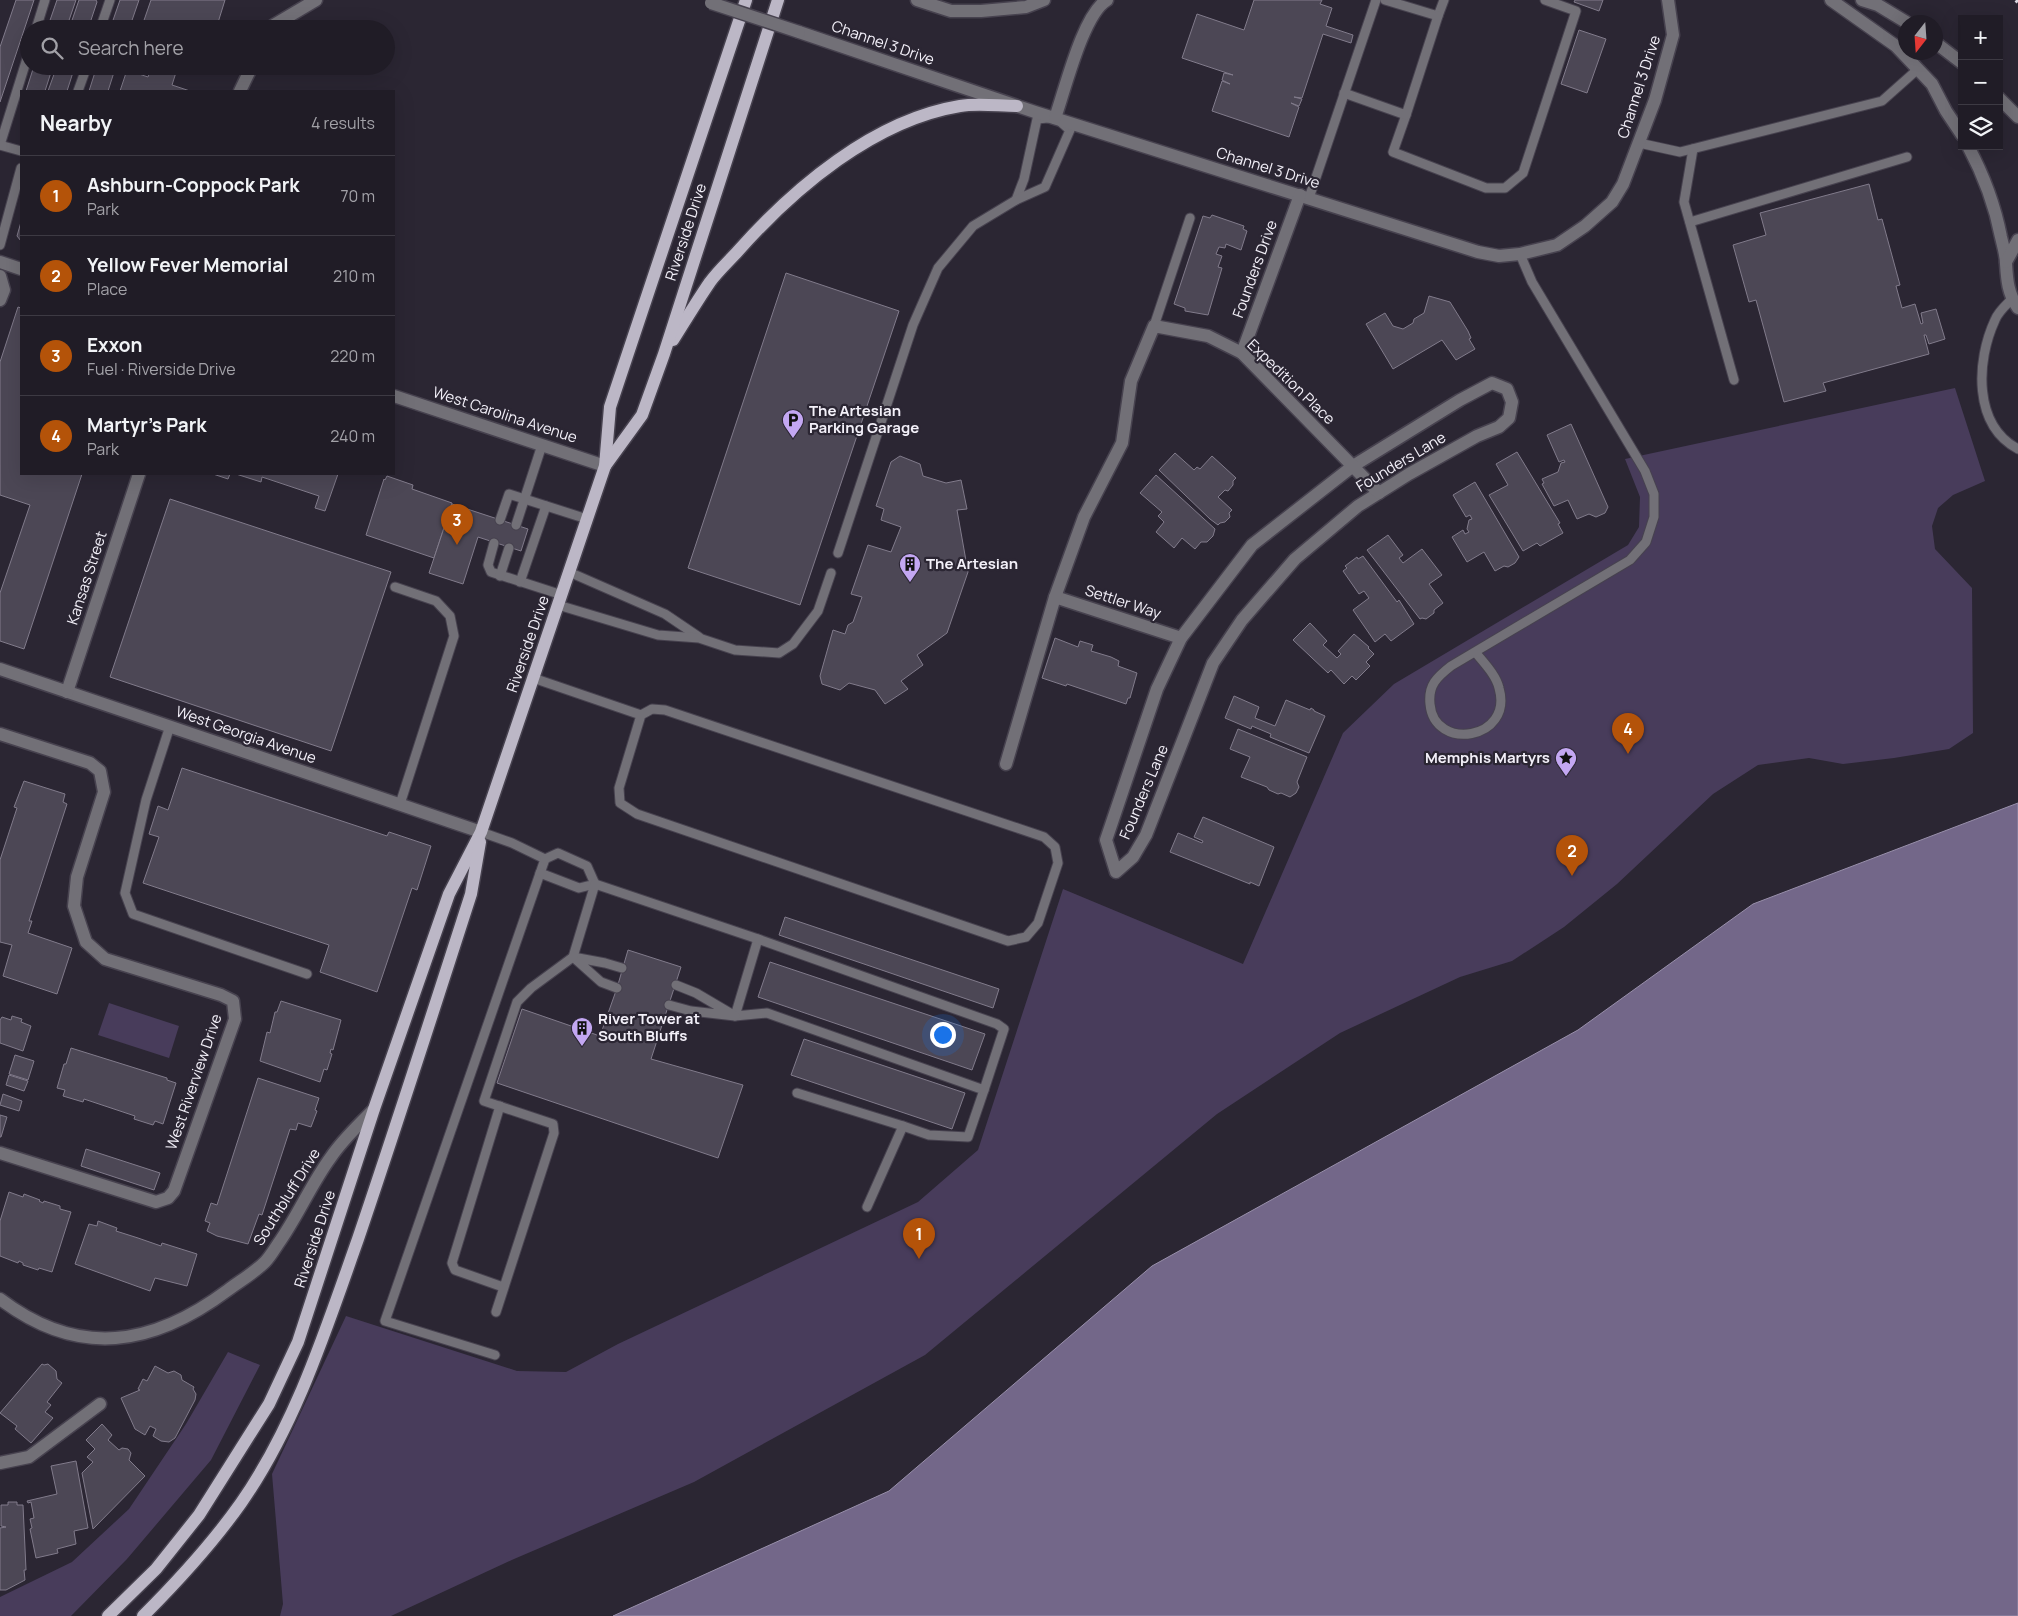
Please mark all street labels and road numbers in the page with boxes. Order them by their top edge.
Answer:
street label: Channel 3 Drive [829,15,938,70]
street label: Channel 3 Drive [1612,32,1665,141]
street label: Channel 3 Drive [1214,142,1323,193]
street label: Riverside Drive [660,180,711,283]
street label: Founders Drive [1227,217,1282,321]
street label: Expedition Place [1243,334,1340,429]
street label: West Carolina Avenue [430,381,580,448]
street label: Founders Lane [1352,426,1450,497]
street label: Kansas Street [62,528,112,627]
street label: Settler Way [1082,579,1164,624]
street label: Riverside Drive [501,592,554,695]
street label: West Georgia Avenue [173,701,319,768]
street label: Founders Lane [1114,741,1173,843]
street label: West Riverview Drive [160,1011,227,1153]
street label: Southbluff Drive [248,1144,325,1249]
street label: Riverside Drive [289,1187,340,1290]

